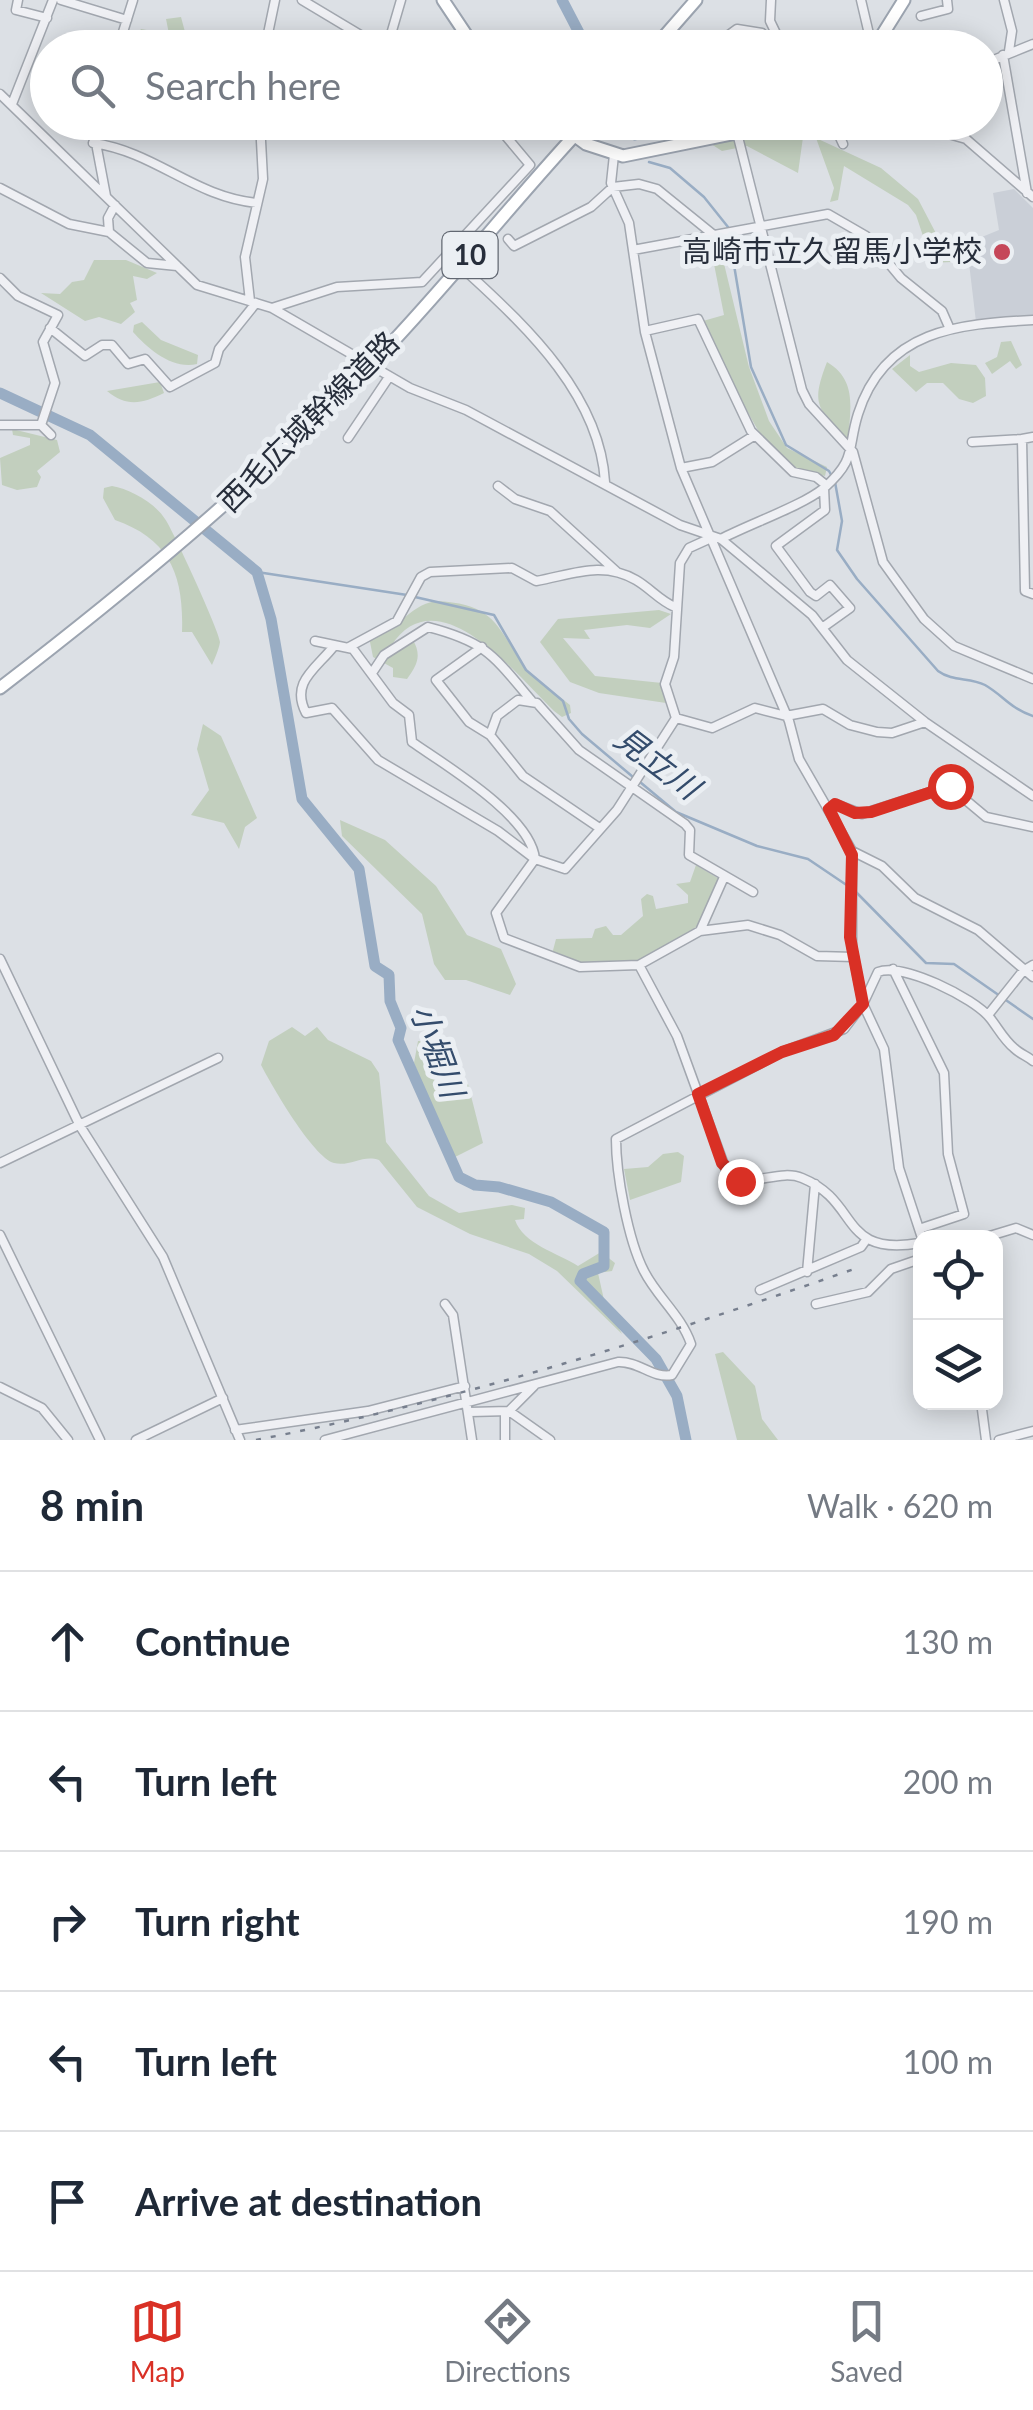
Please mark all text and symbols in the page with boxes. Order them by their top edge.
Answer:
search box [30,30,1003,140]
icon: search [65,58,120,113]
text: Search here [145,62,341,108]
road number: 10 [442,232,498,278]
place label: 高崎市立久留馬小学校 [682,232,982,268]
marker: 高崎市立久留馬小学校 [991,241,1013,263]
street label: 西毛広域幹線道路 [210,323,405,518]
water label: 見立川 [608,717,710,808]
route start [928,764,974,810]
water label: 小堀川 [404,999,474,1105]
route end [718,1159,764,1205]
map controls [913,1230,1003,1410]
button: locate [913,1230,1003,1320]
button: layers [913,1320,1003,1410]
text: 8 min [40,1480,144,1530]
text: Walk · 620 m [807,1486,993,1525]
icon: ahead [40,1614,95,1669]
text: Continue [135,1618,290,1664]
text: 130 m [903,1622,993,1661]
icon: left [40,1754,95,1809]
text: Turn left [135,1758,277,1804]
text: 200 m [903,1762,993,1801]
icon: right [40,1894,95,1949]
text: Turn right [135,1898,300,1944]
text: 190 m [903,1902,993,1941]
icon: left [40,2034,95,2089]
text: Turn left [135,2038,277,2084]
text: 100 m [903,2042,993,2081]
icon: arrive [40,2174,95,2229]
text: Arrive at destination [135,2178,482,2224]
tab: Map [130,2294,185,2388]
tab: Directions [444,2294,571,2388]
tab: Saved [830,2294,903,2388]

